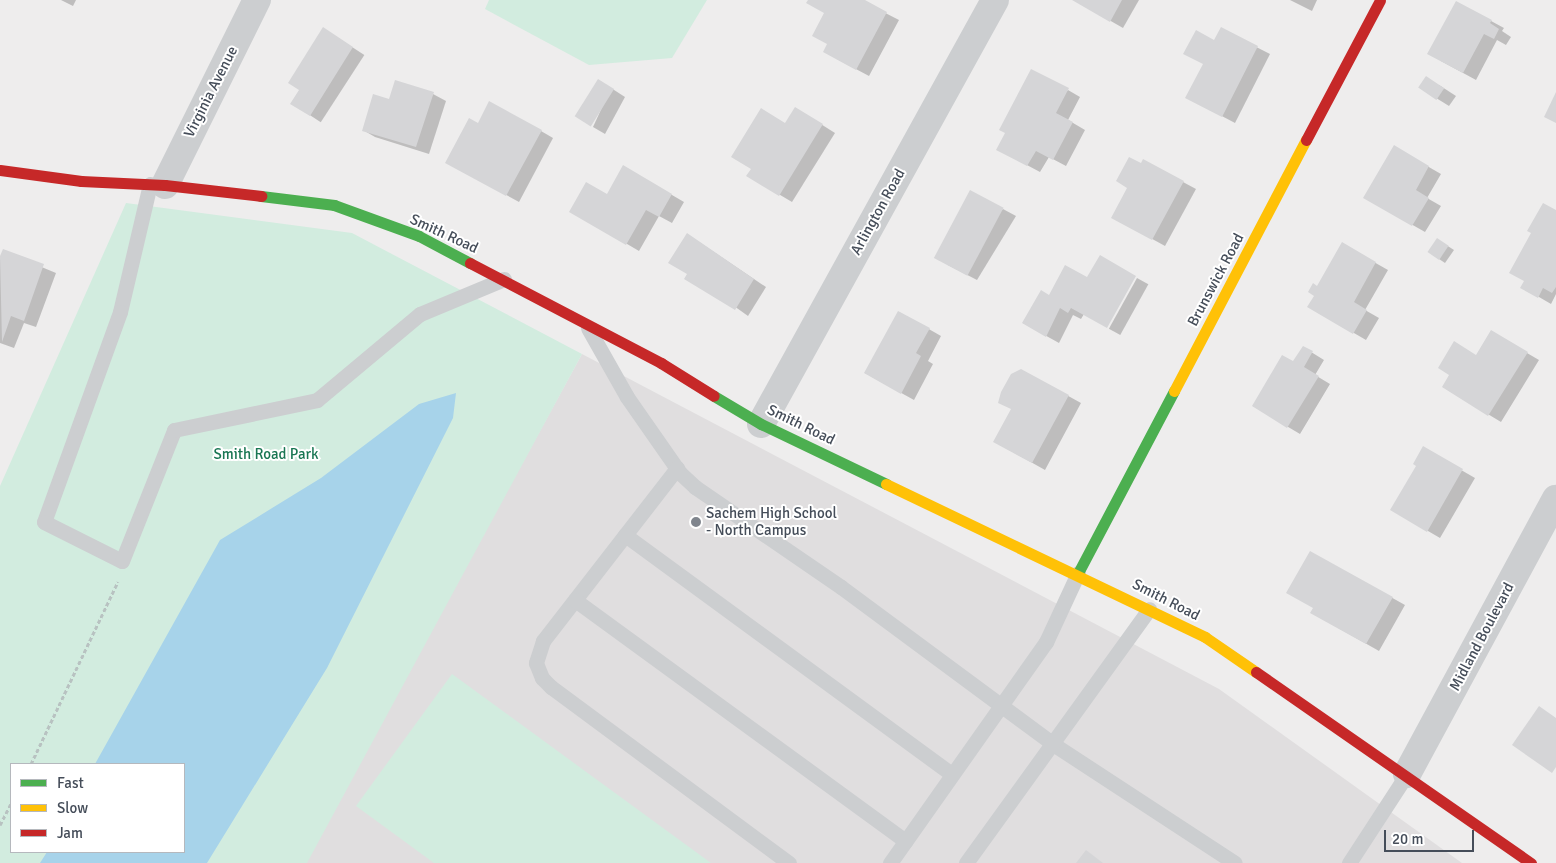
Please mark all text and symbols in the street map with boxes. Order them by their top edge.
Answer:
street label: Virginia Avenue [180,43,242,141]
street label: Arlington Road [847,166,909,258]
street label: Smith Road [407,210,481,258]
street label: Brunswick Road [1184,231,1248,329]
street label: Smith Road [764,401,838,449]
park label: Smith Road Park [213,446,319,464]
place label: Sachem High School - North Campus [706,504,837,539]
marker: Sachem High School - North Campus [690,516,702,528]
street label: Smith Road [1129,575,1203,625]
street label: Midland Boulevard [1446,580,1518,694]
legend [10,763,185,853]
text: Fast [57,774,84,792]
text: Slow [57,799,88,817]
scale bar [1386,820,1476,852]
text: Jam [57,824,83,842]
text: 20 m [1392,830,1423,848]

